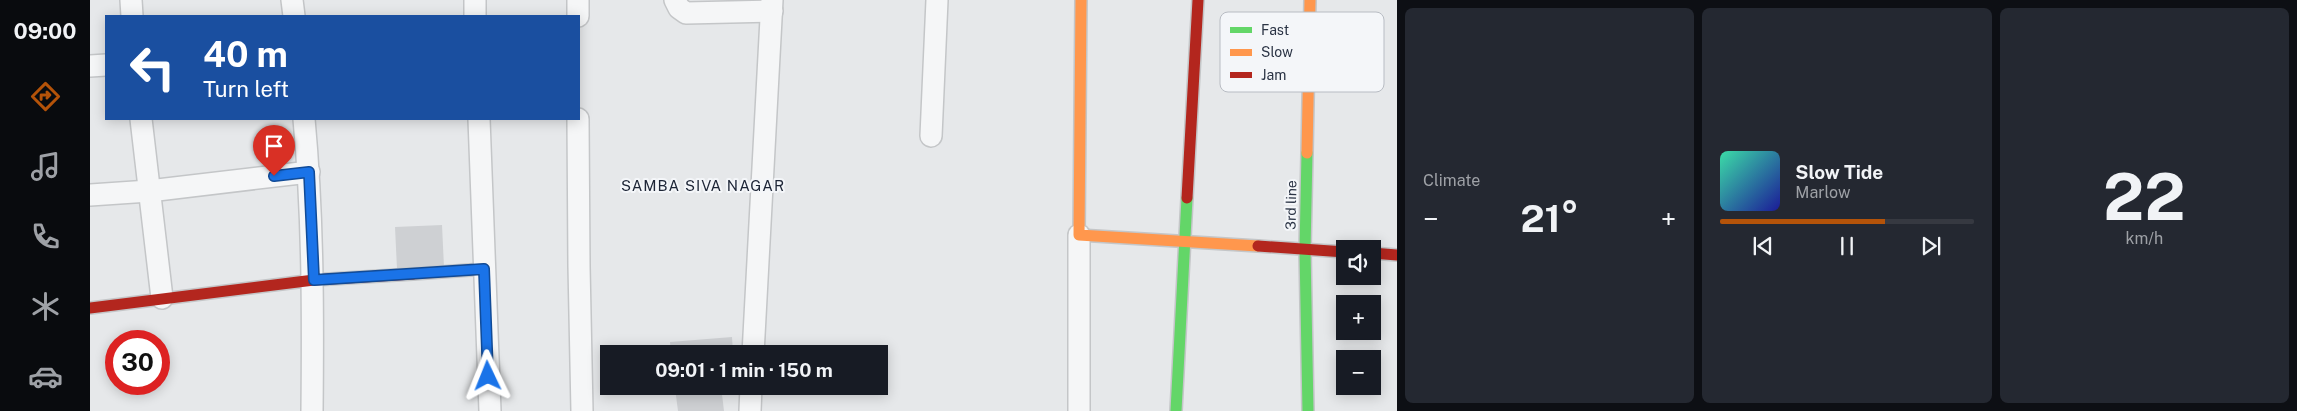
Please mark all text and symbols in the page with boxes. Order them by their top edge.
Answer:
legend [1220,12,1384,92]
text: 09:00 [14,18,76,44]
text: Fast [1261,22,1289,38]
text: 40 m [203,34,288,75]
icon: left [120,35,185,100]
text: Slow [1261,44,1293,60]
text: Jam [1261,67,1286,83]
text: Turn left [203,76,289,102]
icon: directions [28,79,63,114]
pin [253,125,295,176]
icon: arrive [260,132,288,160]
icon: music [28,149,63,184]
text: 22 [2103,158,2186,235]
text: Slow Tide [1795,161,1883,183]
text: Climate [1423,171,1480,190]
district label: SAMBA SIVA NAGAR [621,177,785,194]
street label: 3rd line [1283,180,1299,230]
text: Marlow [1795,183,1850,202]
text: 21° [1520,196,1579,241]
text: − [1423,202,1439,235]
text: + [1661,202,1676,235]
icon: phone [28,219,63,254]
text: km/h [2126,229,2163,248]
icon: previous [1749,232,1777,260]
icon: pause [1833,232,1861,260]
icon: next [1917,232,1945,260]
map controls [1336,240,1381,395]
button: sound [1336,240,1381,285]
icon: climate [28,289,63,324]
button: + [1336,295,1381,340]
speed limit sign: 30 [105,330,170,395]
position arrow [461,349,513,401]
button: − [1336,350,1381,395]
icon: car [28,359,63,394]
text: 09:01 · 1 min · 150 m [655,359,833,381]

